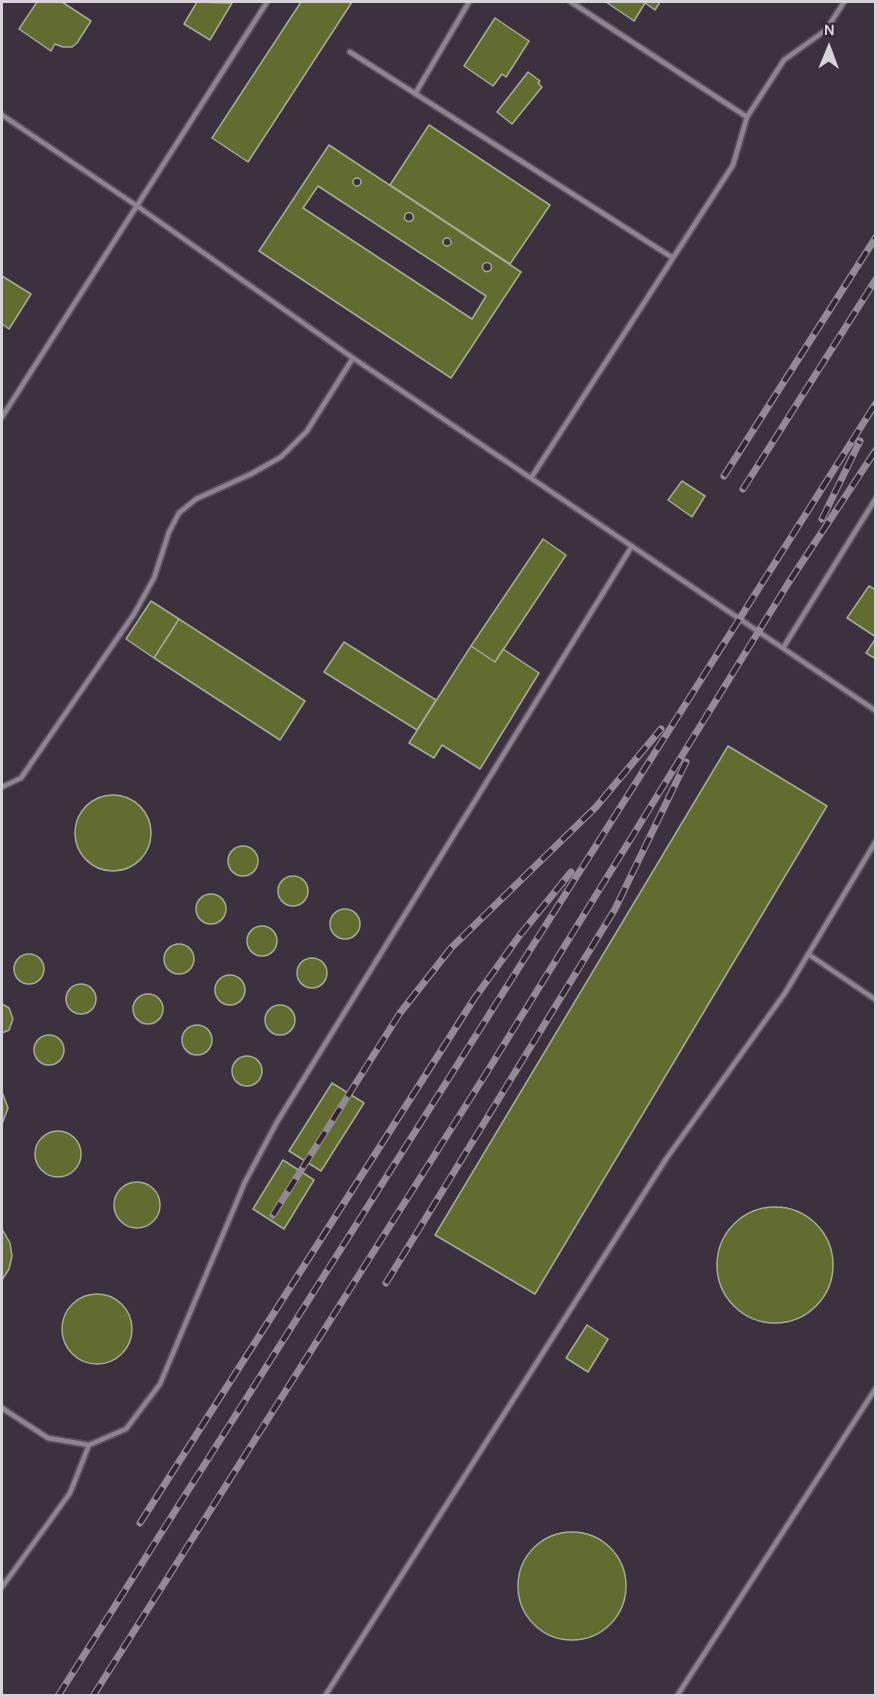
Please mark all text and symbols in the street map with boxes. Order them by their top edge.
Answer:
north arrow [799,18,859,78]
text: N [823,20,835,39]

